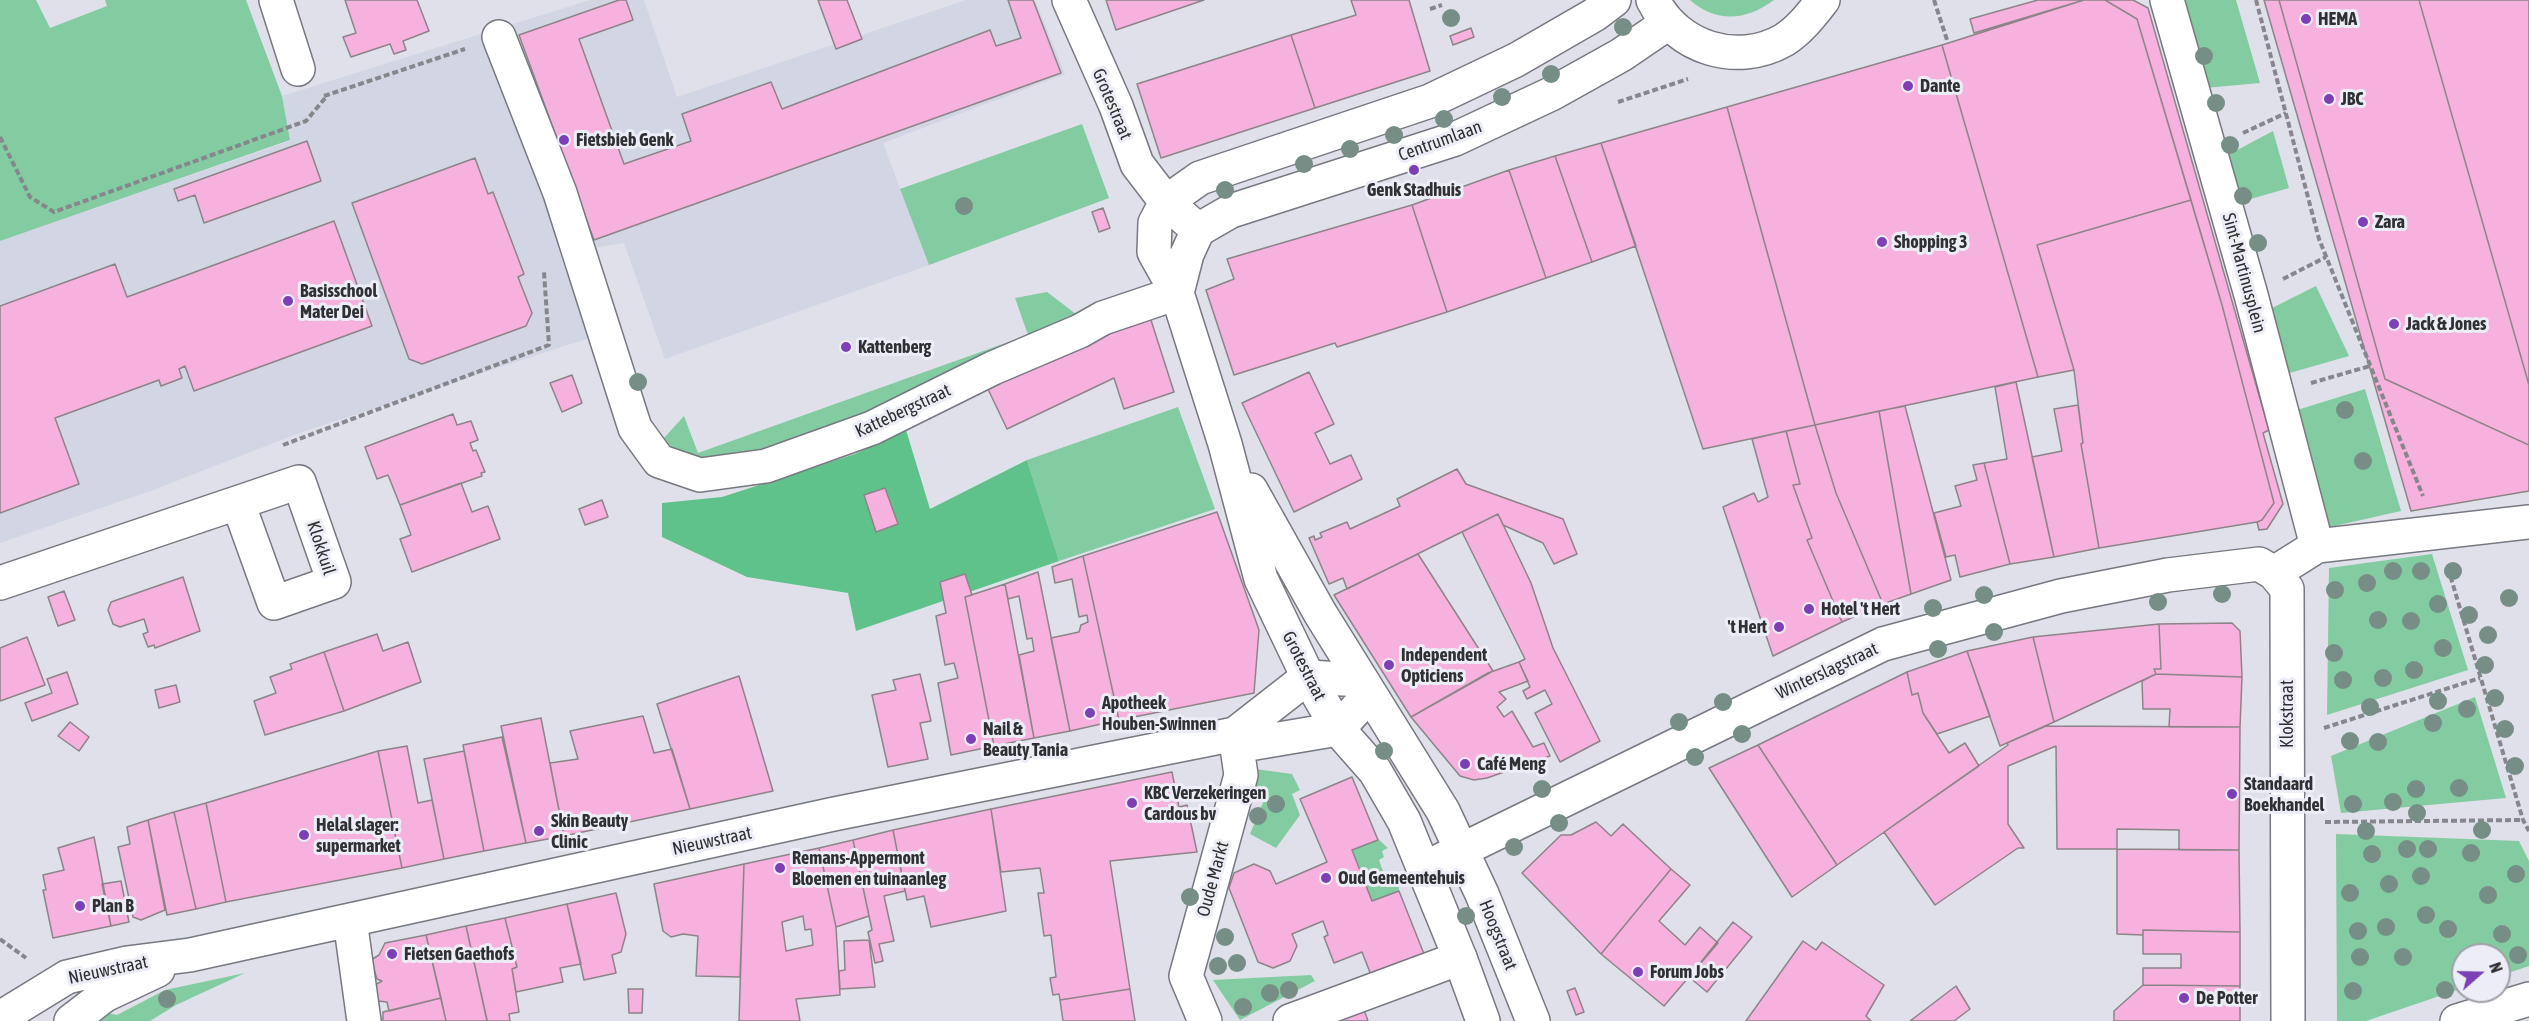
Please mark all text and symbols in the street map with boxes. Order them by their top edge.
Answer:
place label: HEMA [2318,8,2357,30]
marker: HEMA [2299,12,2313,26]
street label: Grotestraat [1087,65,1137,143]
place label: Dante [1920,75,1960,97]
marker: Dante [1901,79,1915,93]
place label: JBC [2341,88,2363,110]
marker: JBC [2322,92,2336,106]
street label: Centrumlaan [1395,116,1485,166]
place label: Fietsbieb Genk [576,129,673,151]
marker: Fietsbieb Genk [557,133,571,147]
marker: Genk Stadhuis [1407,163,1421,177]
place label: Genk Stadhuis [1367,179,1461,201]
street label: Sint-Martinusplein [2218,211,2270,335]
place label: Zara [2375,211,2405,233]
marker: Zara [2356,215,2370,229]
place label: Shopping 3 [1894,231,1967,253]
marker: Shopping 3 [1875,235,1889,249]
place label: Basisschool Mater Dei [300,280,377,322]
marker: Basisschool Mater Dei [281,294,295,308]
place label: Jack & Jones [2406,313,2486,335]
marker: Jack & Jones [2387,317,2401,331]
place label: Kattenberg [858,336,931,358]
marker: Kattenberg [839,340,853,354]
street label: Kattebergstraat [852,379,954,443]
street label: Klokkuil [302,518,340,578]
place label: Hotel 't Hert [1821,598,1900,620]
marker: Hotel 't Hert [1802,602,1816,616]
place label: 't Hert [1727,616,1767,638]
marker: 't Hert [1772,620,1786,634]
street label: Grotestraat [1277,628,1331,704]
street label: Winterslagstraat [1773,638,1881,704]
place label: Independent Opticiens [1401,644,1487,686]
marker: Independent Opticiens [1382,658,1396,672]
street label: Klokstraat [2276,680,2298,748]
place label: Apotheek Houben-Swinnen [1102,692,1216,734]
marker: Apotheek Houben-Swinnen [1083,706,1097,720]
place label: Nail & Beauty Tania [983,718,1068,760]
marker: Nail & Beauty Tania [964,732,978,746]
place label: Café Meng [1477,753,1546,775]
marker: Café Meng [1458,757,1472,771]
place label: Standaard Boekhandel [2244,773,2324,816]
place label: KBC Verzekeringen Cardous bv [1144,782,1266,824]
marker: Standaard Boekhandel [2225,787,2239,801]
marker: KBC Verzekeringen Cardous bv [1125,796,1139,810]
place label: Skin Beauty Clinic [551,810,628,852]
place label: Helal slager: supermarket [316,814,401,856]
street label: Nieuwstraat [670,822,754,860]
marker: Skin Beauty Clinic [532,824,546,838]
marker: Helal slager: supermarket [297,828,311,842]
street label: Oude Markt [1193,839,1233,919]
place label: Remans-Appermont Bloemen en tuinaanleg [792,847,946,890]
marker: Remans-Appermont Bloemen en tuinaanleg [773,861,787,875]
place label: Oud Gemeentehuis [1338,867,1465,889]
marker: Oud Gemeentehuis [1319,871,1333,885]
place label: Plan B [92,895,134,917]
street label: Hoogstraat [1474,897,1522,973]
marker: Plan B [73,899,87,913]
place label: Fietsen Gaethofs [404,943,514,965]
north arrow [2451,943,2511,1003]
marker: Fietsen Gaethofs [385,947,399,961]
street label: Nieuwstraat [66,951,150,989]
text: N [2486,960,2506,975]
place label: Forum Jobs [1650,961,1724,983]
marker: Forum Jobs [1631,965,1645,979]
place label: De Potter [2196,987,2257,1009]
marker: De Potter [2177,991,2191,1005]

